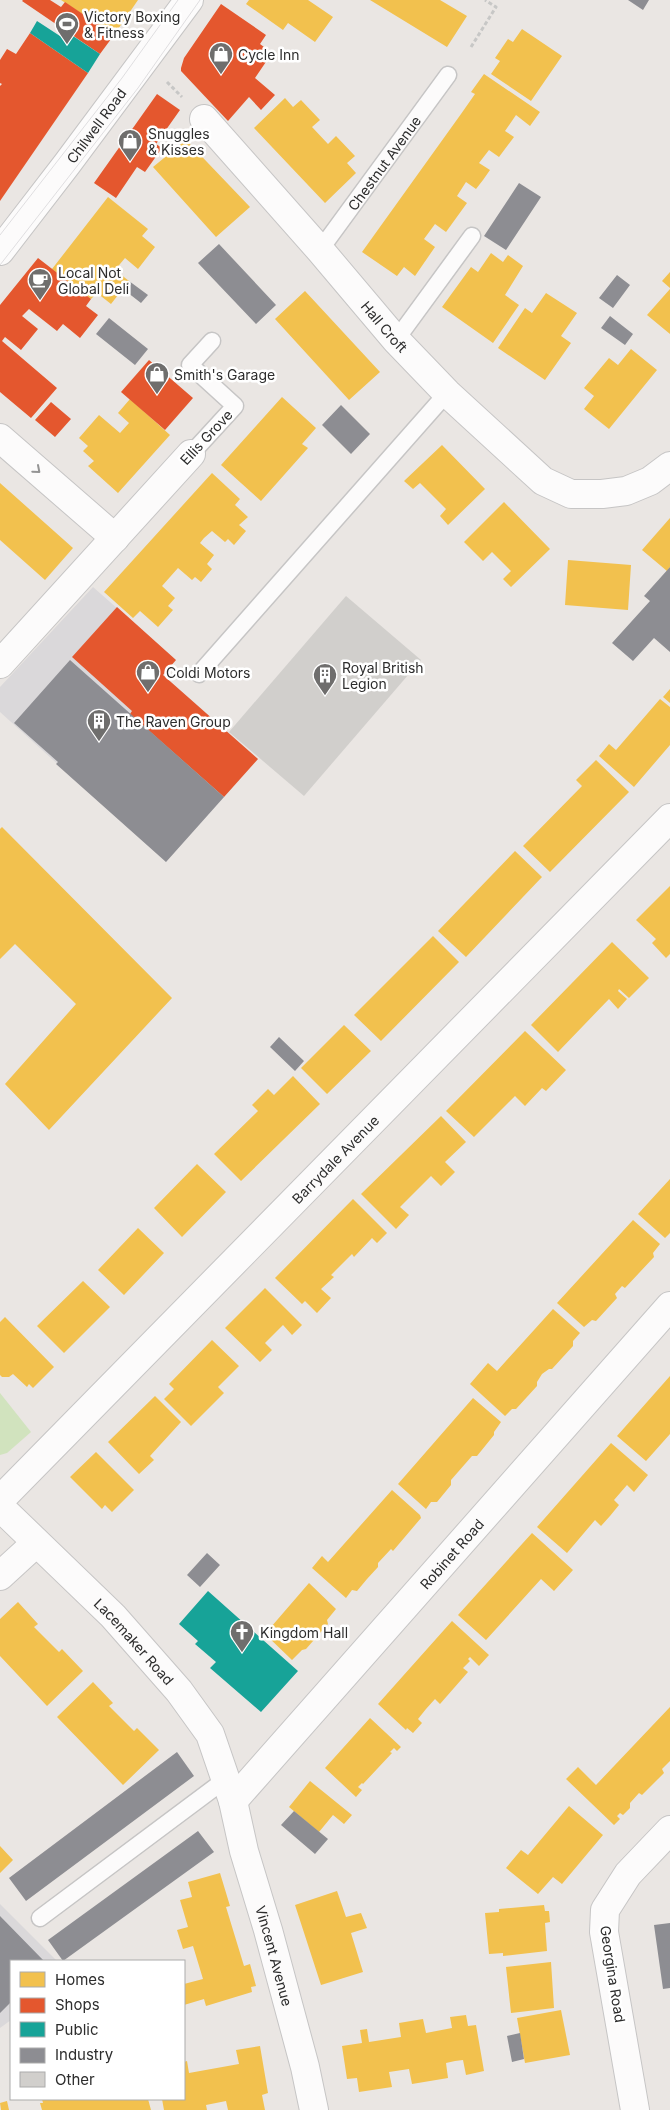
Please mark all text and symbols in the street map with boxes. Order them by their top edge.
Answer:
place label: Victory Boxing & Fitness [84,8,180,41]
sports icon: Victory Boxing & Fitness [54,11,80,45]
shop icon: Cycle Inn [208,41,234,75]
place label: Cycle Inn [238,46,300,63]
street label: Chilwell Road [62,84,129,166]
street label: Chestnut Avenue [344,112,424,213]
place label: Snuggles & Kisses [148,125,210,158]
shop icon: Snuggles & Kisses [117,128,143,162]
place label: Local Not Global Deli [58,264,129,297]
cafe icon: Local Not Global Deli [27,267,53,301]
street label: Hall Croft [358,297,412,356]
shop icon: Smith's Garage [144,361,170,395]
place label: Smith's Garage [174,366,275,383]
street label: Ellis Grove [176,406,236,468]
one-way arrow [31,464,40,473]
shop icon: Coldi Motors [135,659,161,693]
place label: Royal British Legion [342,659,424,692]
building icon: Royal British Legion [312,662,338,696]
place label: Coldi Motors [166,664,250,681]
building icon: The Raven Group [86,708,112,742]
place label: The Raven Group [116,713,231,730]
street label: Barrydale Avenue [288,1111,382,1207]
street label: Robinet Road [416,1515,487,1592]
street label: Lacemaker Road [91,1594,178,1688]
church icon: Kingdom Hall [229,1619,255,1653]
place label: Kingdom Hall [260,1624,348,1641]
street label: Vincent Avenue [253,1903,297,2008]
street label: Georgina Road [597,1924,629,2024]
legend [10,1960,185,2100]
text: Homes [55,1970,105,1989]
text: Shops [55,1995,100,2014]
text: Public [55,2020,98,2039]
text: Industry [55,2045,114,2064]
text: Other [55,2070,95,2089]

